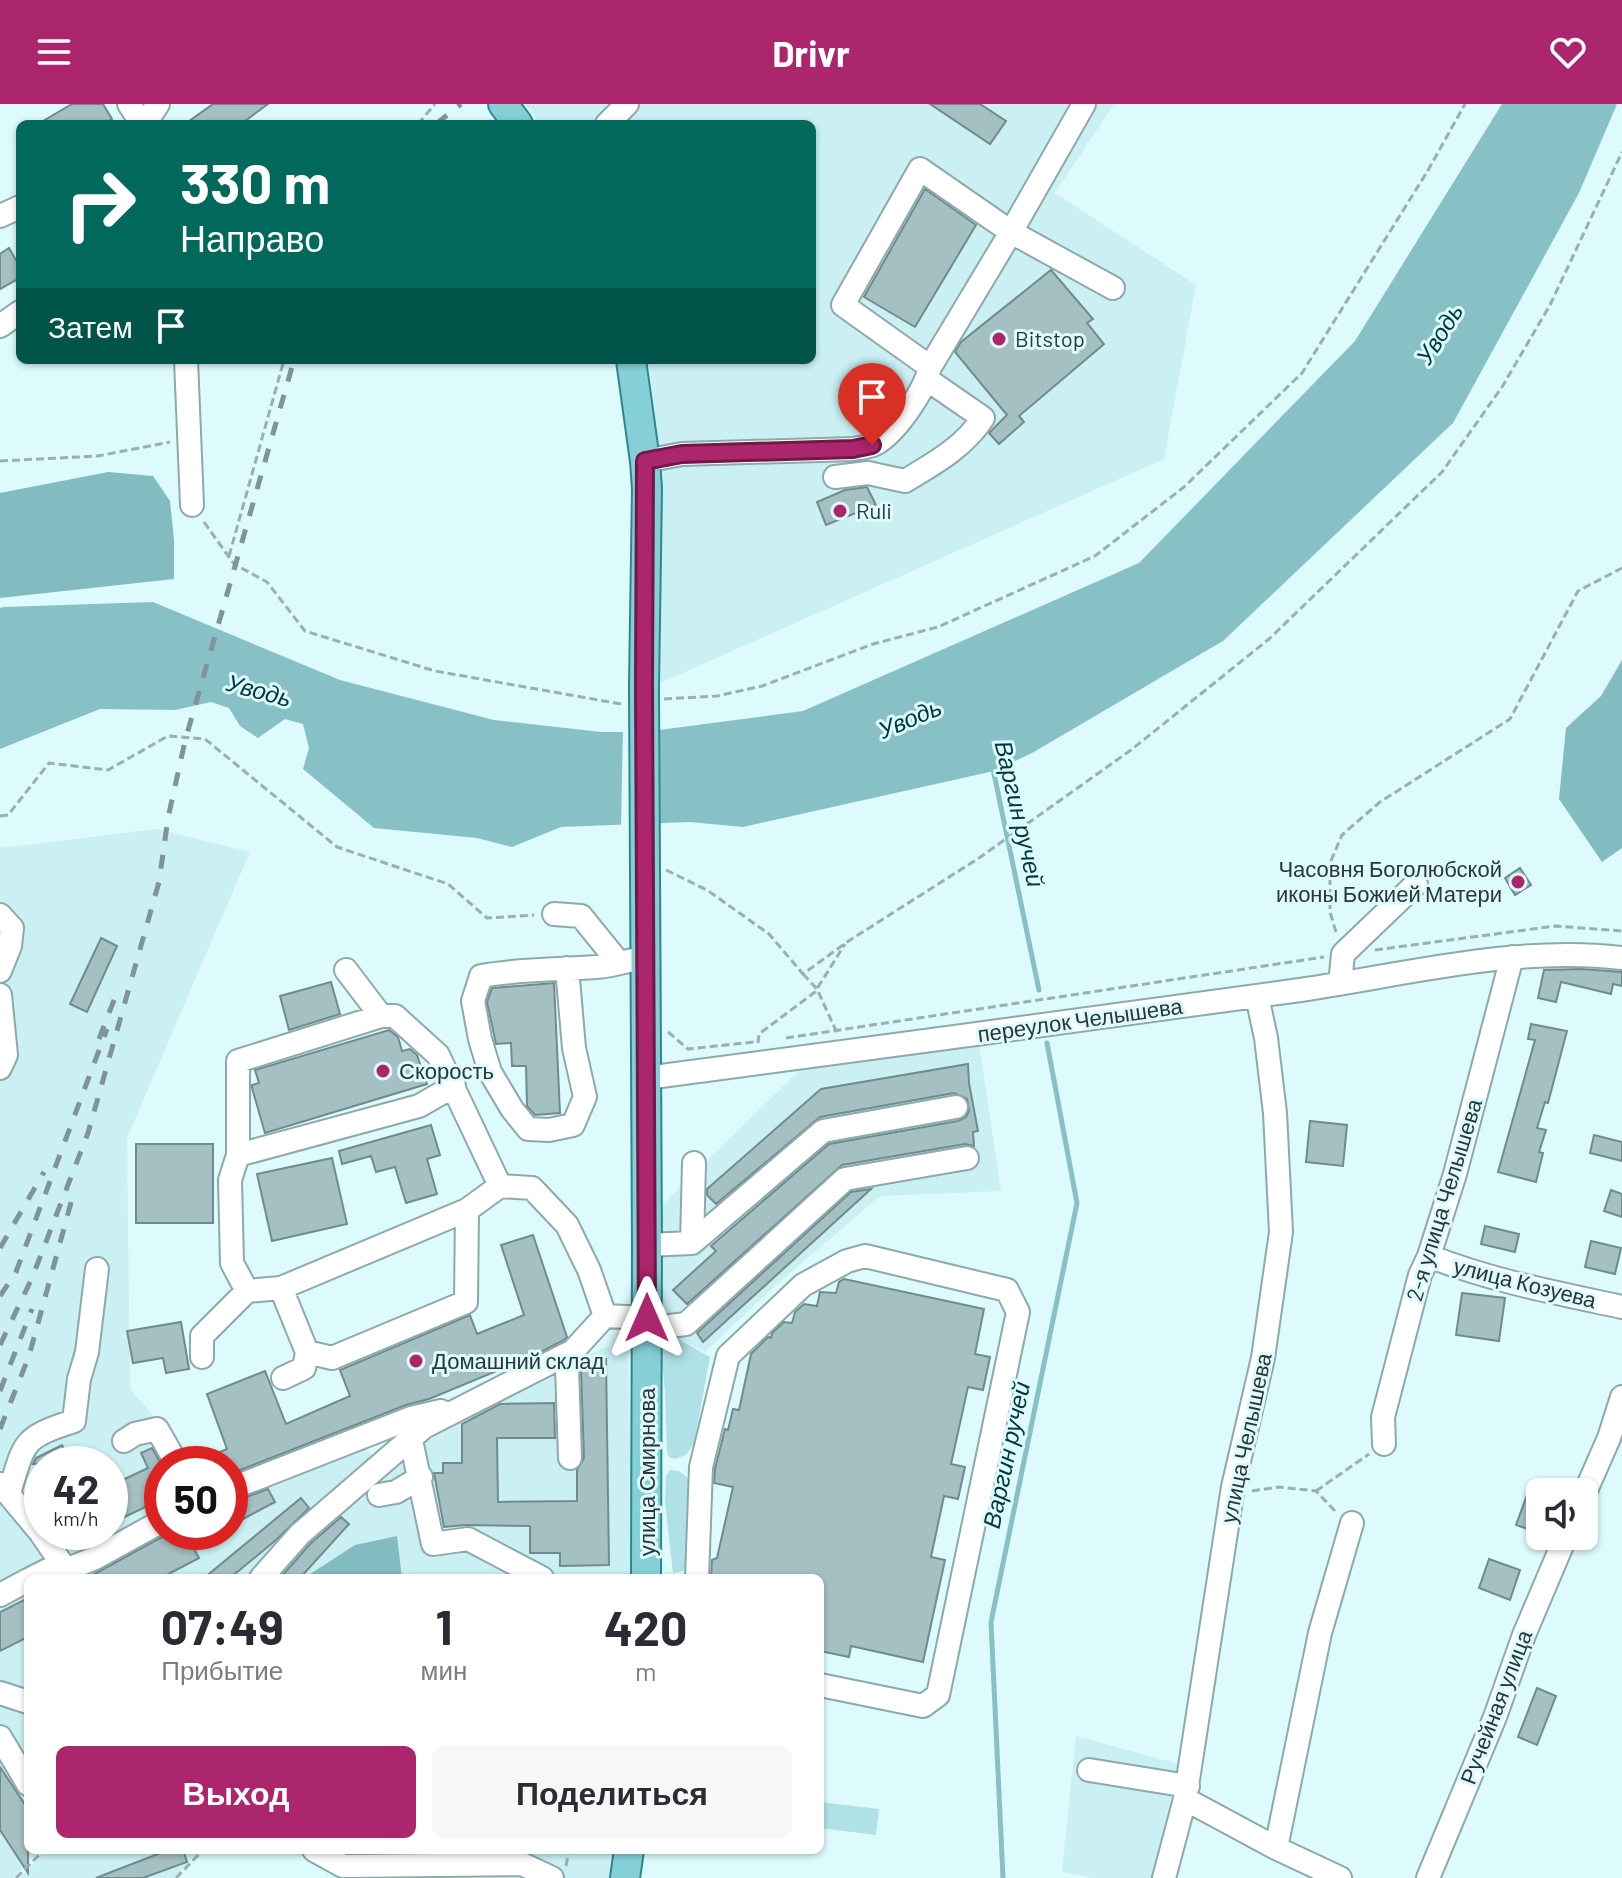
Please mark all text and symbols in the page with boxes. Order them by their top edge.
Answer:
icon: menu [32,30,76,74]
icon: heart [1546,30,1590,74]
text: Drivr [772,31,850,74]
text: 330 m [180,148,330,215]
icon: right [48,152,152,256]
text: Направо [180,216,324,259]
water label: Уводь [1408,298,1469,370]
icon: arrive [149,304,193,348]
text: Затем [48,308,133,344]
place label: Bitstop [1015,325,1085,351]
marker: Bitstop [990,330,1008,348]
pin [838,363,906,445]
icon: arrive [850,375,894,419]
place label: Ruli [856,497,892,523]
marker: Ruli [831,502,849,520]
water label: Уводь [223,667,295,712]
water label: Уводь [872,691,945,744]
water label: Варгин ручей [990,738,1051,890]
place label: Часовня Боголюбской иконы Божией Матери [1276,855,1502,907]
marker: Часовня Боголюбской иконы Божией Матери [1509,873,1527,891]
street label: переулок Челышева [976,992,1185,1047]
place label: Скорость [399,1057,494,1084]
marker: Скорость [374,1062,392,1080]
street label: 2-я улица Челышева [1400,1095,1487,1304]
street label: улица Козуева [1451,1252,1600,1313]
position arrow [605,1276,689,1360]
place label: Домашний склад [432,1347,604,1374]
street label: улица Челышева [1214,1350,1277,1525]
marker: Домашний склад [407,1352,425,1370]
water label: Варгин ручей [976,1379,1035,1531]
street label: улица Смирнова [633,1387,660,1556]
speed limit sign: 50 [144,1446,248,1550]
text: 42 [53,1464,99,1512]
map controls [1526,1478,1598,1550]
button: sound [1526,1478,1598,1550]
text: km/h [53,1506,99,1530]
text: 07:49 [161,1597,284,1655]
text: 1 [435,1597,452,1655]
text: 420 [604,1598,687,1656]
street label: Ручейная улица [1454,1625,1538,1788]
text: Прибытие [161,1654,283,1685]
text: мин [421,1654,467,1685]
text: m [635,1655,656,1686]
button: Выход [56,1746,416,1838]
button: Поделиться [432,1746,792,1838]

